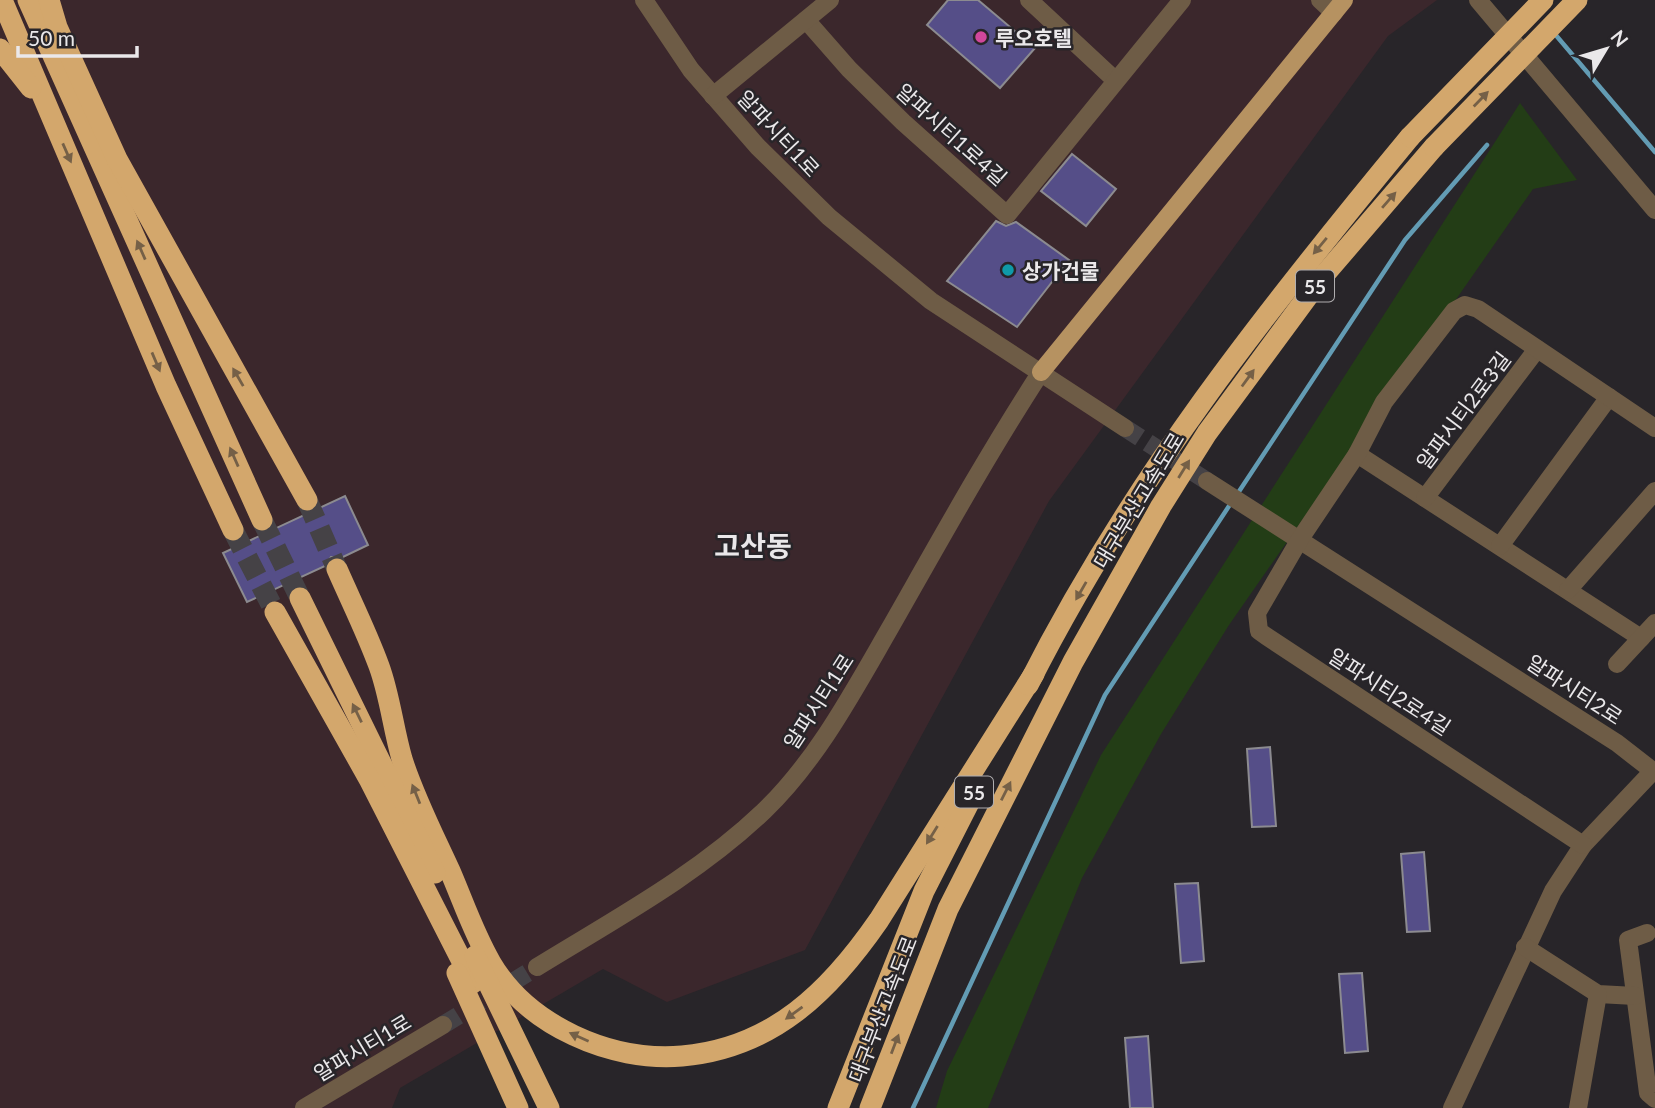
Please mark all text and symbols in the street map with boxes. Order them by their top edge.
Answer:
scale bar [18,14,136,58]
north arrow [1571,14,1641,84]
text: 50 m [28,25,75,50]
place label: 루오호텔 [995,25,1072,50]
text: N [1606,25,1633,51]
marker: 루오호텔 [973,29,989,45]
street label: 알파시티1로4길 [892,78,1012,190]
street label: 알파시티1로 [733,85,825,181]
one-way arrow [1473,90,1490,107]
one-way arrow [61,143,73,163]
one-way arrow [1381,191,1396,208]
one-way arrow [1313,237,1328,254]
one-way arrow [135,240,147,260]
place label: 상가건물 [1022,258,1099,283]
marker: 상가건물 [1000,262,1016,278]
road number: 55 [1296,270,1334,302]
street label: 알파시티2로3길 [1411,346,1515,474]
one-way arrow [151,352,162,373]
one-way arrow [232,367,244,386]
one-way arrow [1240,369,1254,387]
street label: 대구부산고속도로 [1087,427,1189,573]
one-way arrow [228,447,239,468]
one-way arrow [1178,460,1191,479]
district label: 고산동 [714,528,792,562]
one-way arrow [1075,581,1087,601]
street label: 알파시티2로4길 [1324,642,1456,740]
street label: 알파시티1로 [778,649,858,753]
street label: 알파시티2로 [1523,649,1627,729]
one-way arrow [352,703,363,723]
road number: 55 [955,776,993,807]
one-way arrow [1000,781,1011,801]
one-way arrow [411,783,422,804]
one-way arrow [926,826,939,845]
street label: 대구부산고속도로 [843,932,921,1086]
one-way arrow [784,1006,803,1020]
street label: 알파시티1로 [309,1008,415,1086]
one-way arrow [569,1031,589,1043]
one-way arrow [889,1034,900,1055]

